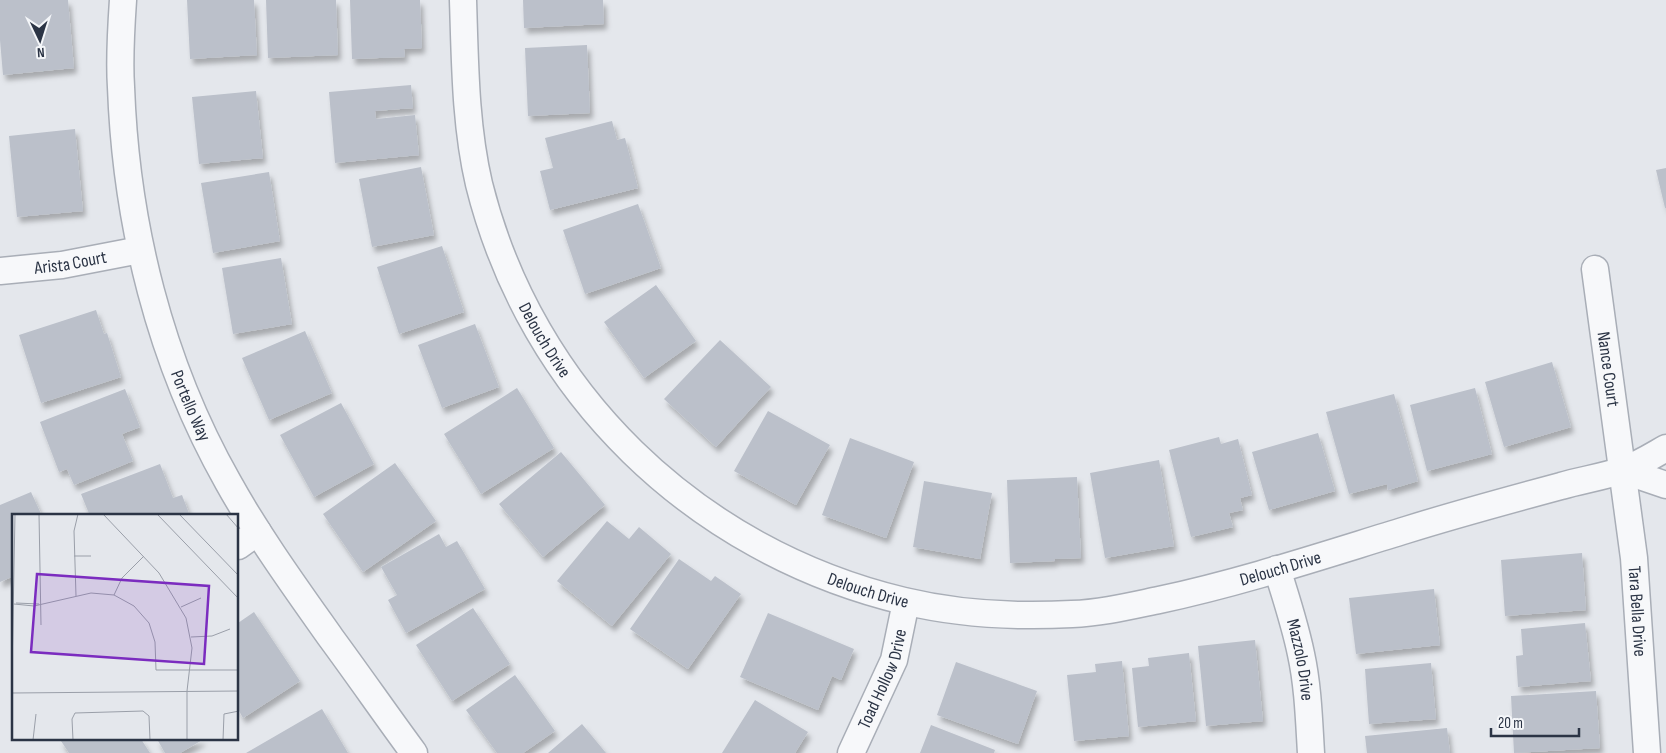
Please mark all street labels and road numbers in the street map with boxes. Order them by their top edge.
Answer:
street label: Arista Court [33,247,109,279]
street label: Delouch Drive [514,299,575,382]
street label: Nance Court [1593,330,1624,409]
street label: Portello Way [166,367,215,445]
street label: Delouch Drive [1238,547,1324,591]
street label: Tara Bella Drive [1624,565,1651,657]
street label: Delouch Drive [825,568,911,613]
street label: Mazzolo Drive [1282,617,1318,702]
street label: Toad Hollow Drive [854,627,911,732]

